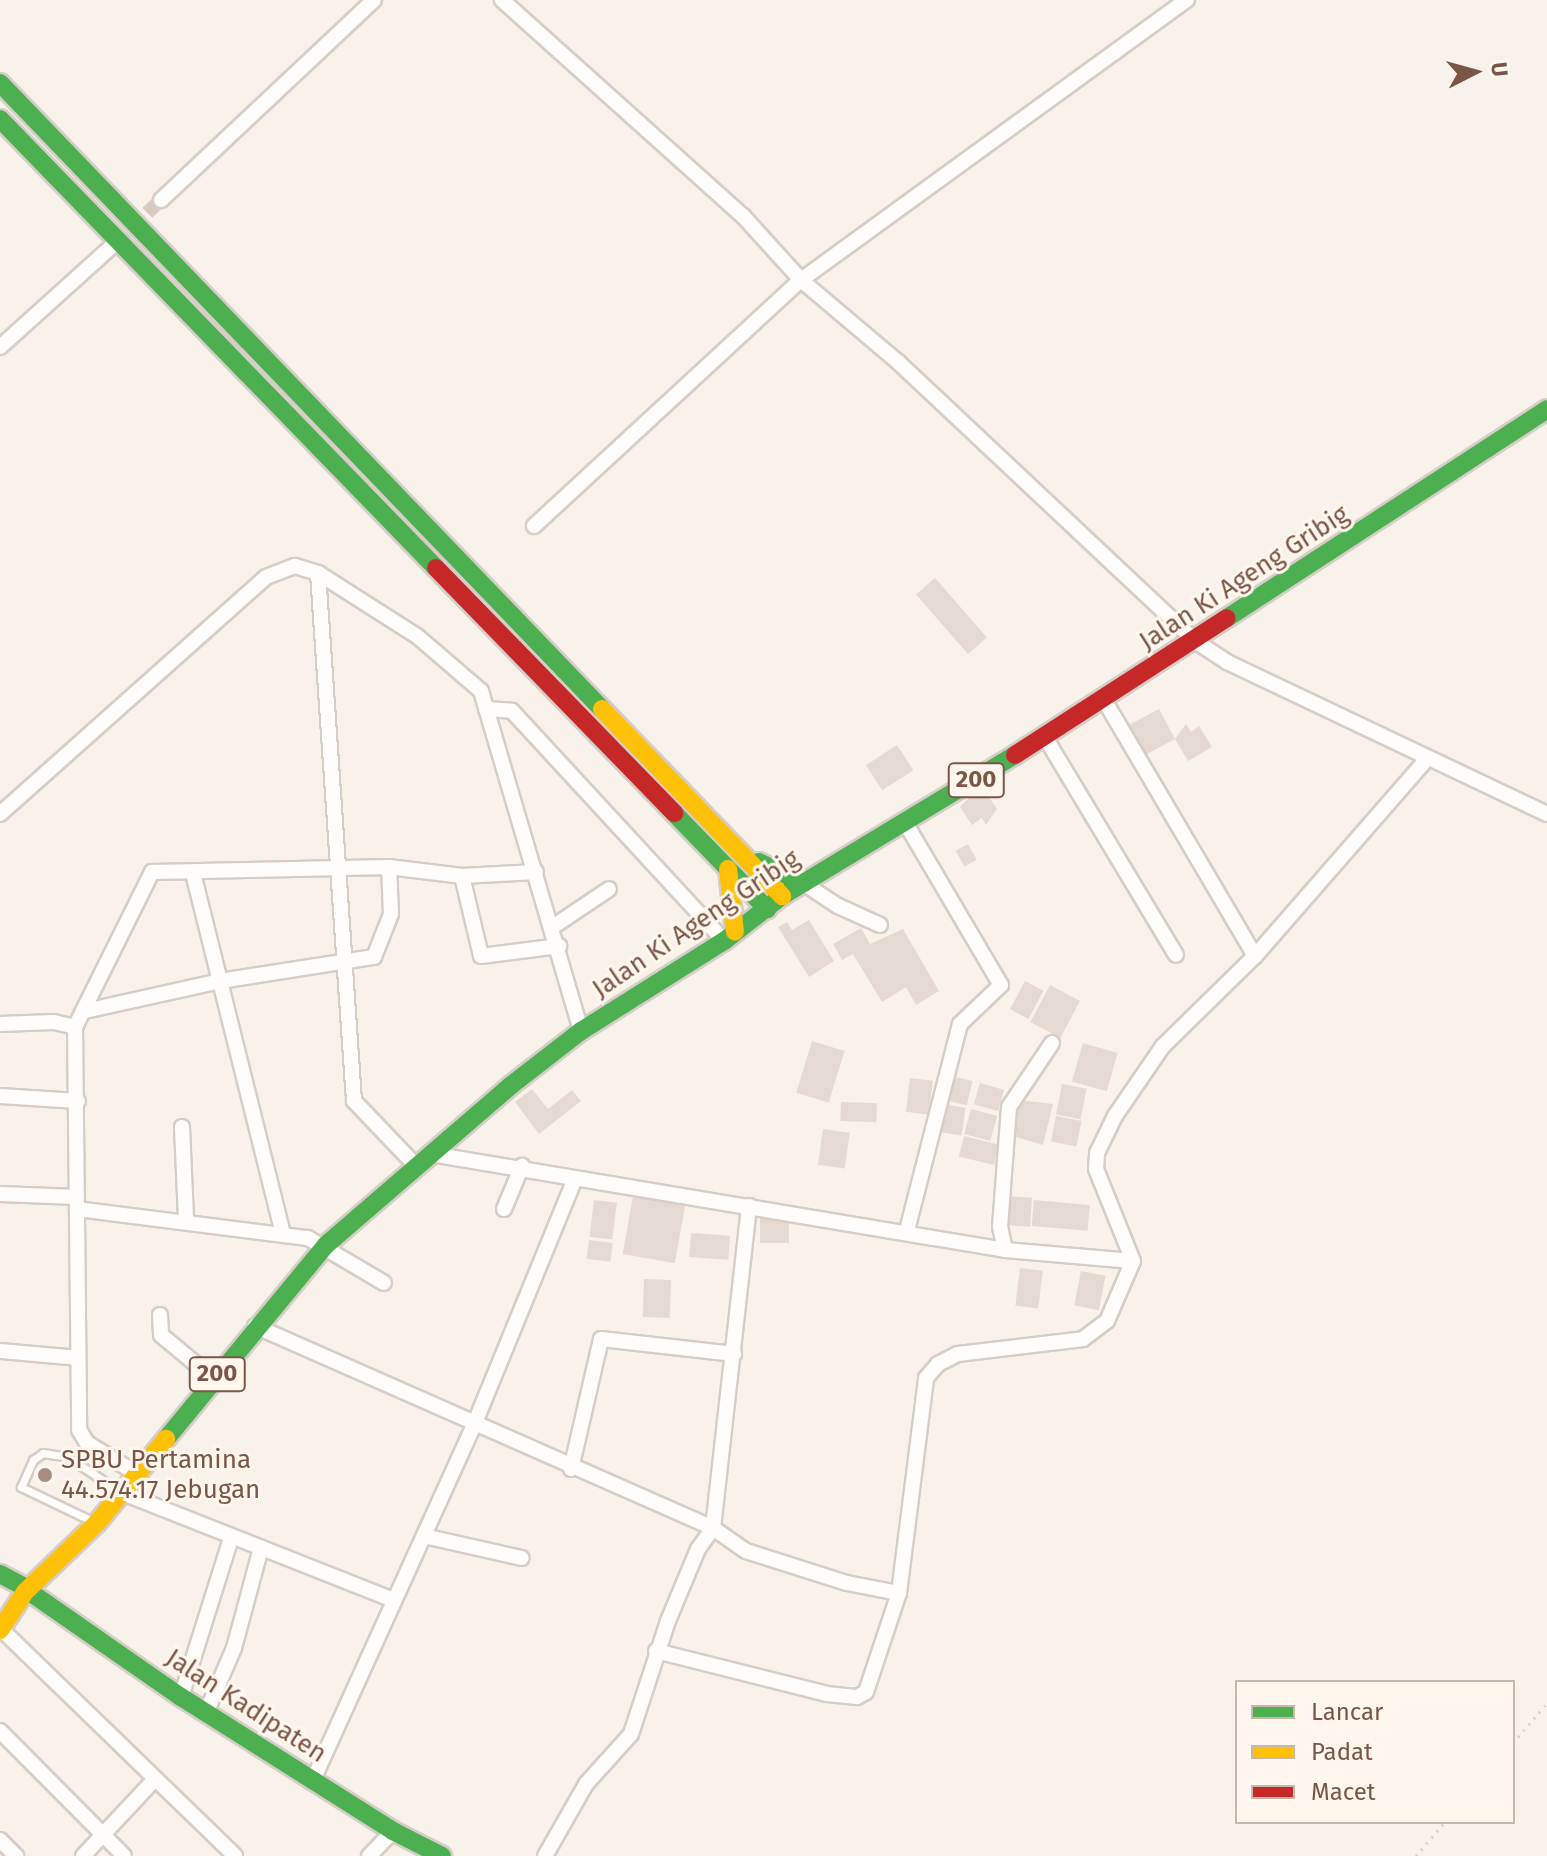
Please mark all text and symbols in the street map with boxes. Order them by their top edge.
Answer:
north arrow [1435,32,1515,112]
text: U [1485,61,1514,78]
street label: Jalan Ki Ageng Gribig [1134,499,1354,657]
road number: 200 [946,760,1006,800]
street label: Jalan Ki Ageng Gribig [587,843,805,1005]
road number: 200 [187,1354,247,1394]
place label: SPBU Pertamina 44.574.17 Jebugan [61,1444,260,1506]
marker: SPBU Pertamina 44.574.17 Jebugan [36,1466,54,1484]
street label: Jalan Kadipaten [160,1642,332,1770]
legend [1235,1680,1515,1824]
text: Lancar [1311,1698,1383,1726]
text: Padat [1311,1738,1373,1766]
text: Macet [1311,1778,1375,1806]

